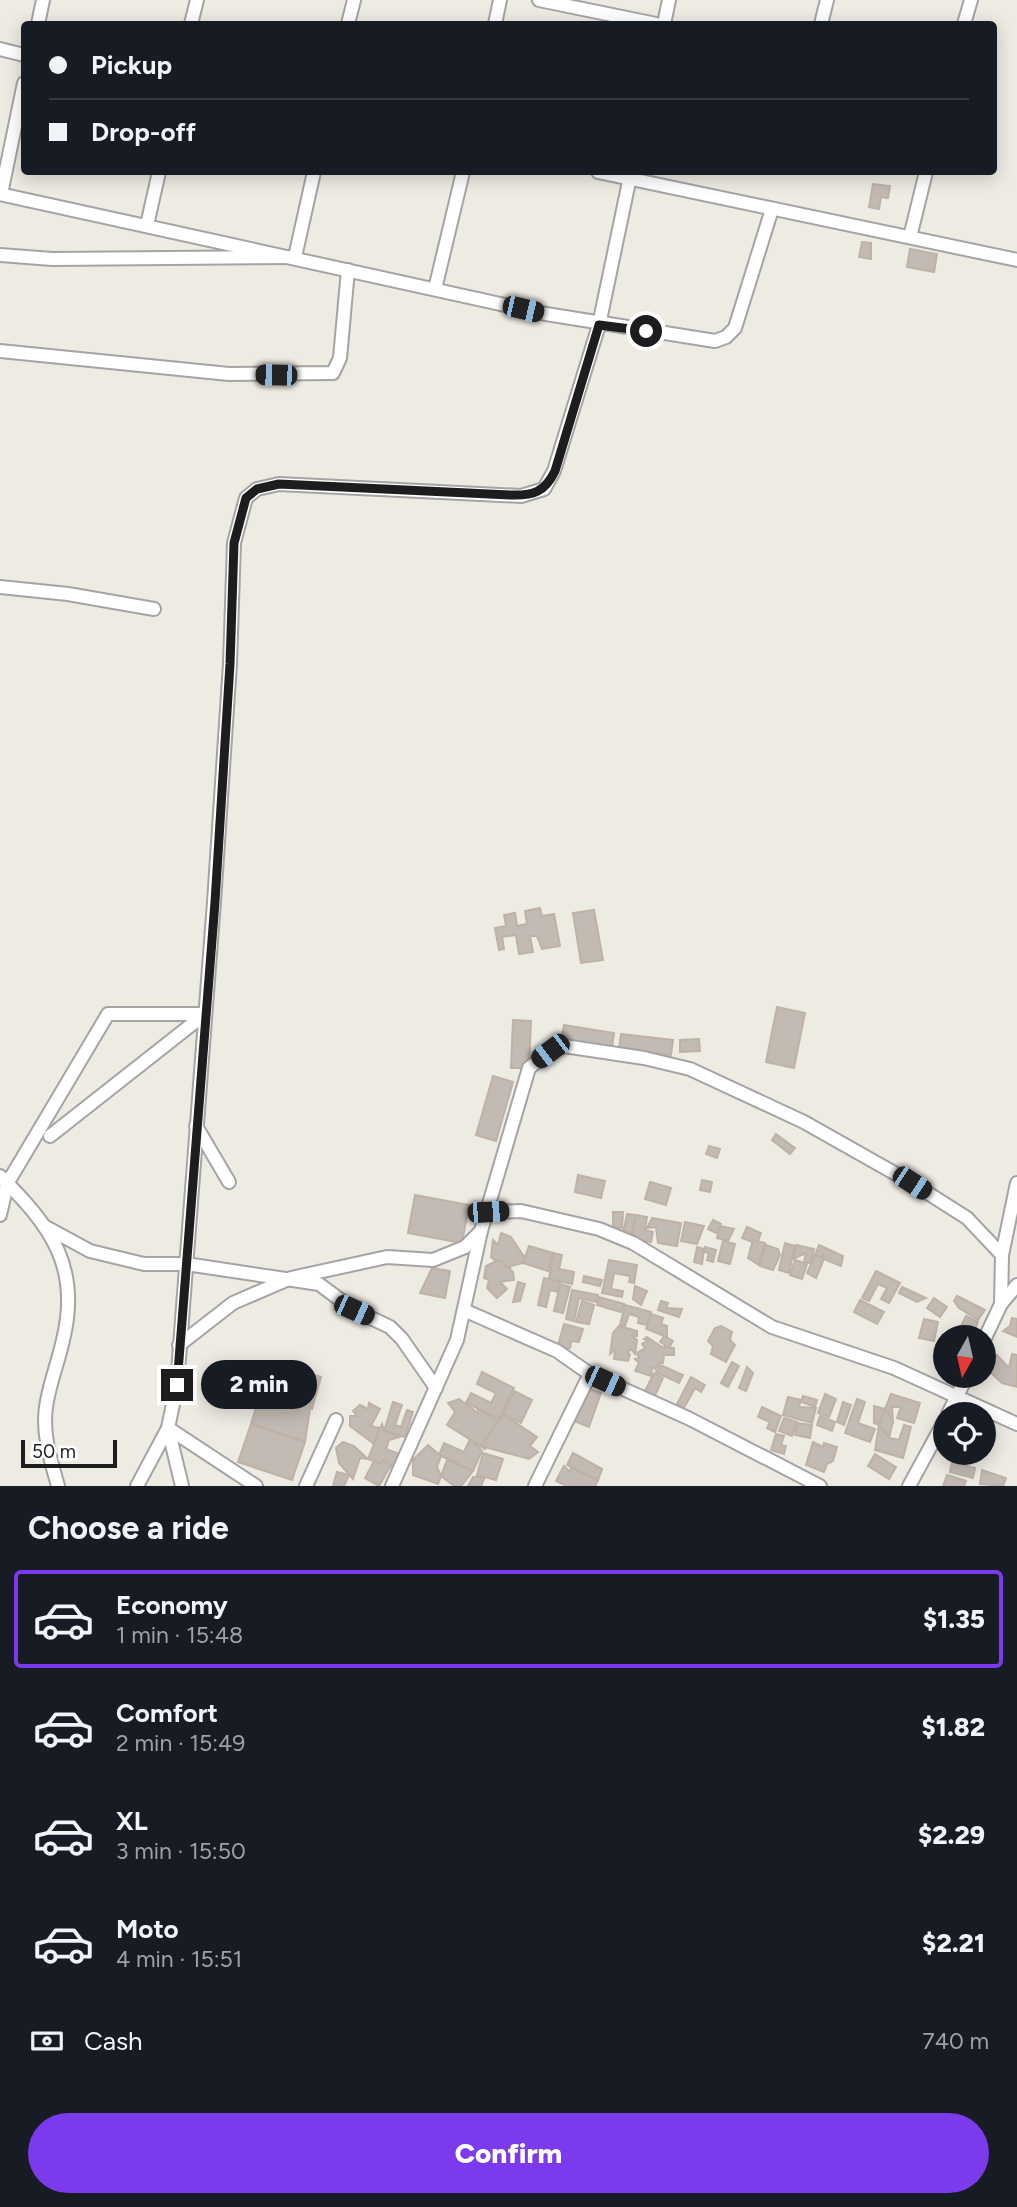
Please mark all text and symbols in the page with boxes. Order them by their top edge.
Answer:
text: Pickup [91,49,172,81]
text: Drop-off [91,116,196,148]
car [501,294,546,324]
route start [630,315,662,347]
car [255,364,298,386]
car [527,1030,574,1072]
car [889,1163,936,1203]
car [467,1200,510,1224]
car [331,1292,378,1328]
north arrow [933,1325,996,1388]
map controls [933,1325,996,1465]
callout: 2 min [202,1360,317,1410]
car [582,1363,629,1399]
route end [161,1369,193,1401]
text: 2 min [230,1370,288,1398]
button: locate [933,1402,996,1465]
scale bar [21,1437,117,1469]
text: 50 m [32,1440,76,1463]
text: Choose a ride [28,1509,229,1547]
icon: car [32,1588,95,1651]
text: Economy [116,1589,228,1621]
text: $1.35 [923,1603,985,1635]
text: 1 min · 15:48 [116,1621,243,1649]
icon: car [32,1696,95,1759]
text: Comfort [116,1697,218,1729]
text: $1.82 [922,1711,985,1743]
text: 2 min · 15:49 [116,1729,245,1757]
icon: car [32,1804,95,1867]
text: XL [116,1805,148,1837]
text: $2.29 [918,1819,985,1851]
text: 3 min · 15:50 [116,1837,246,1865]
icon: car [32,1912,95,1975]
text: Moto [116,1913,179,1945]
text: $2.21 [922,1927,985,1959]
text: 4 min · 15:51 [116,1945,242,1973]
icon: cash [28,2022,66,2060]
text: Cash [84,2025,143,2057]
text: 740 m [922,2027,989,2055]
button: Confirm [28,2113,989,2193]

